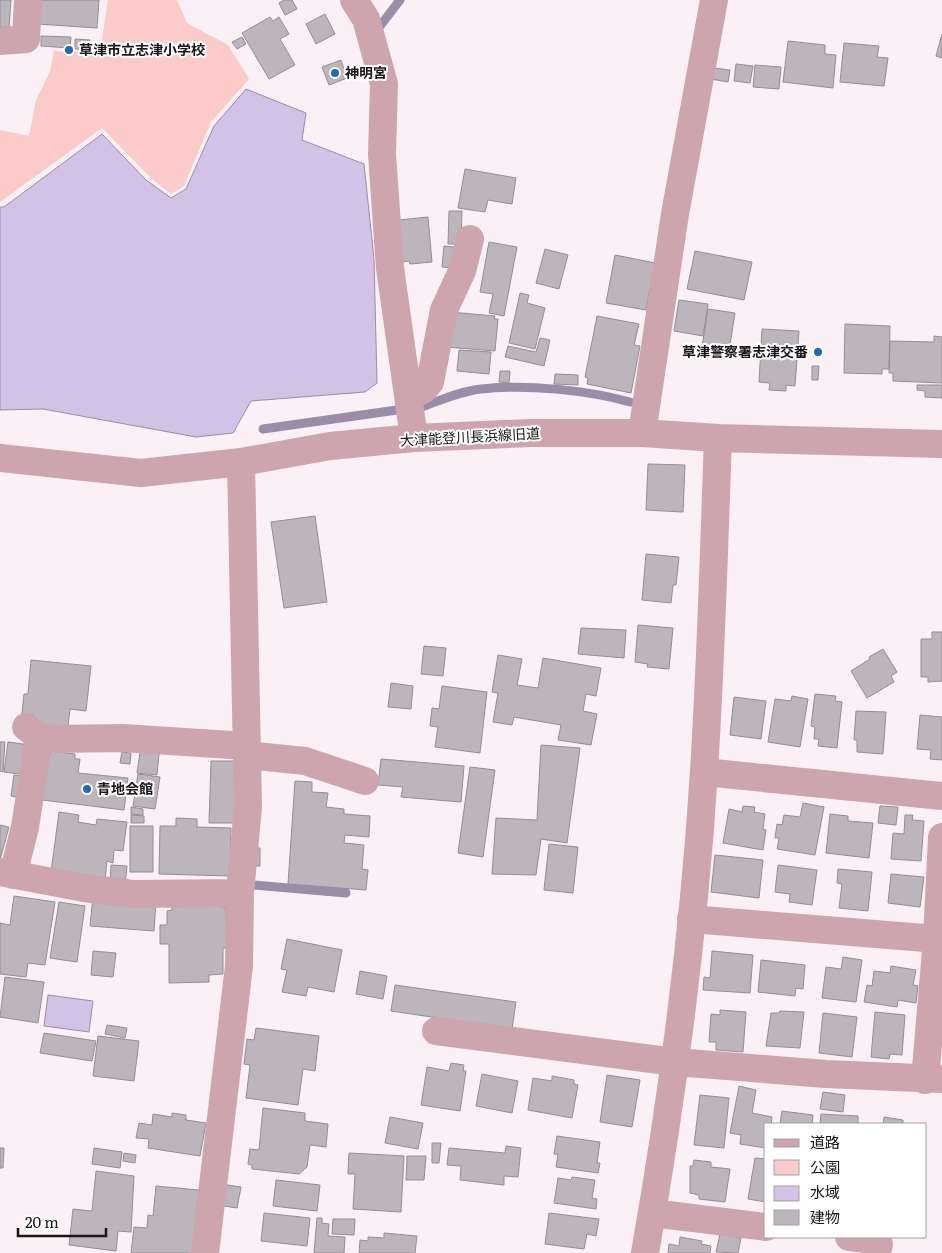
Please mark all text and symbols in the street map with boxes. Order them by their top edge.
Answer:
place label: 草津市立志津小学校 [79,39,205,59]
marker: 草津市立志津小学校 [63,44,75,56]
place label: 神明宮 [345,62,387,82]
marker: 神明宮 [329,67,341,79]
place label: 草津警察署志津交番 [682,341,808,361]
marker: 草津警察署志津交番 [812,346,824,358]
street label: 大津能登川長浜線旧道 [400,422,540,450]
place label: 青地会館 [97,778,153,798]
marker: 青地会館 [81,783,93,795]
legend [764,1123,927,1238]
text: 道路 [810,1130,840,1153]
text: 公園 [810,1155,840,1178]
text: 水域 [810,1180,840,1203]
text: 建物 [810,1205,840,1228]
scale bar [18,1206,105,1238]
text: 20 m [25,1210,59,1233]

